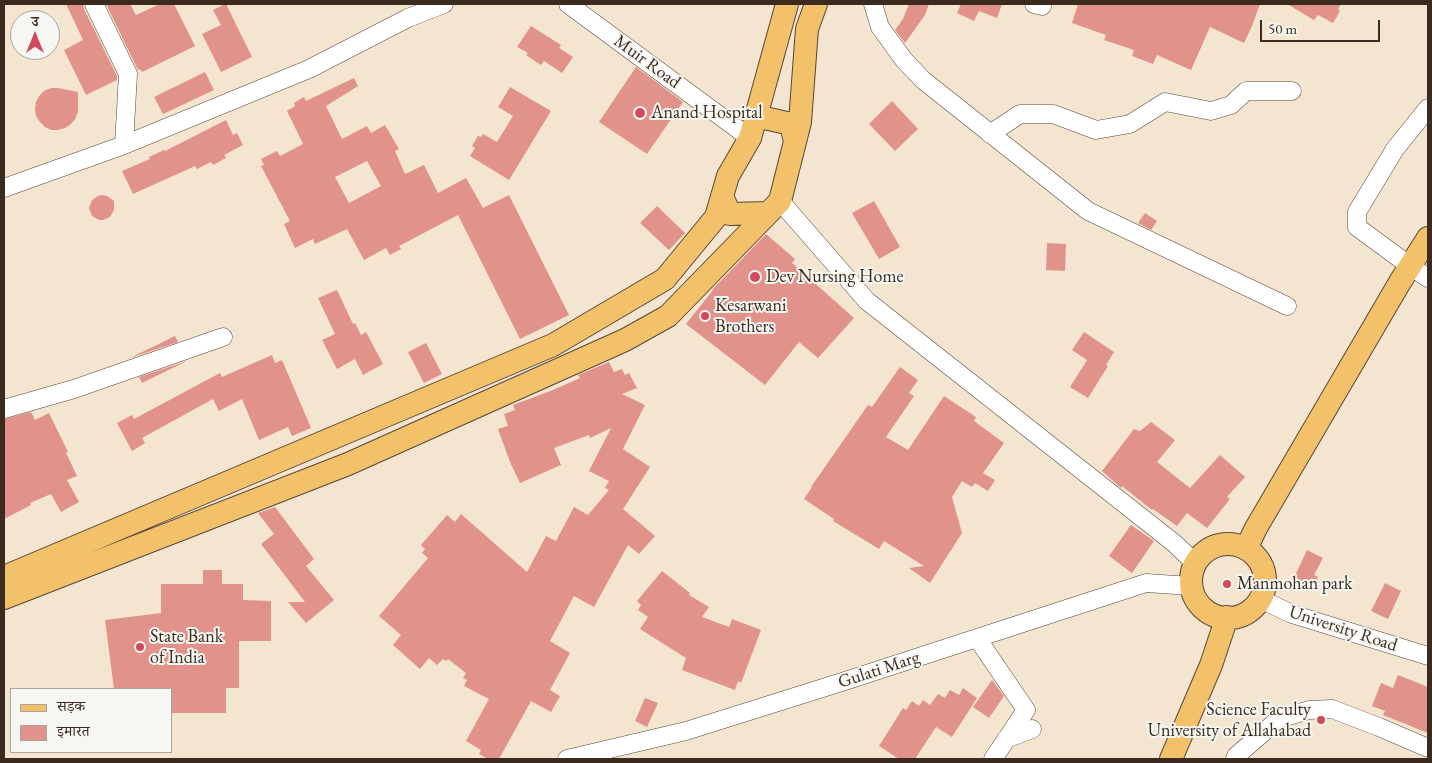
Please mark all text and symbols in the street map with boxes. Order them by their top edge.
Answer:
north arrow [10,10,60,60]
scale bar [1262,10,1382,42]
text: उ [31,12,39,30]
text: 50 m [1268,19,1297,38]
street label: Muir Road [609,31,685,93]
place label: Anand Hospital [651,102,763,124]
marker: Anand Hospital [633,106,647,120]
place label: Dev Nursing Home [766,266,904,288]
marker: Dev Nursing Home [748,270,762,284]
place label: Kesarwani Brothers [715,295,786,338]
marker: Kesarwani Brothers [699,310,711,322]
place label: Manmohan park [1237,573,1352,595]
marker: Manmohan park [1221,578,1233,590]
street label: University Road [1286,601,1400,657]
place label: State Bank of India [150,626,223,669]
marker: State Bank of India [134,641,146,653]
street label: Gulati Marg [835,647,923,693]
legend [10,688,172,753]
text: सड़क [57,696,85,715]
place label: Science Faculty University of Allahabad [1148,699,1311,742]
marker: Science Faculty University of Allahabad [1315,714,1327,726]
text: इमारत [57,721,90,740]

